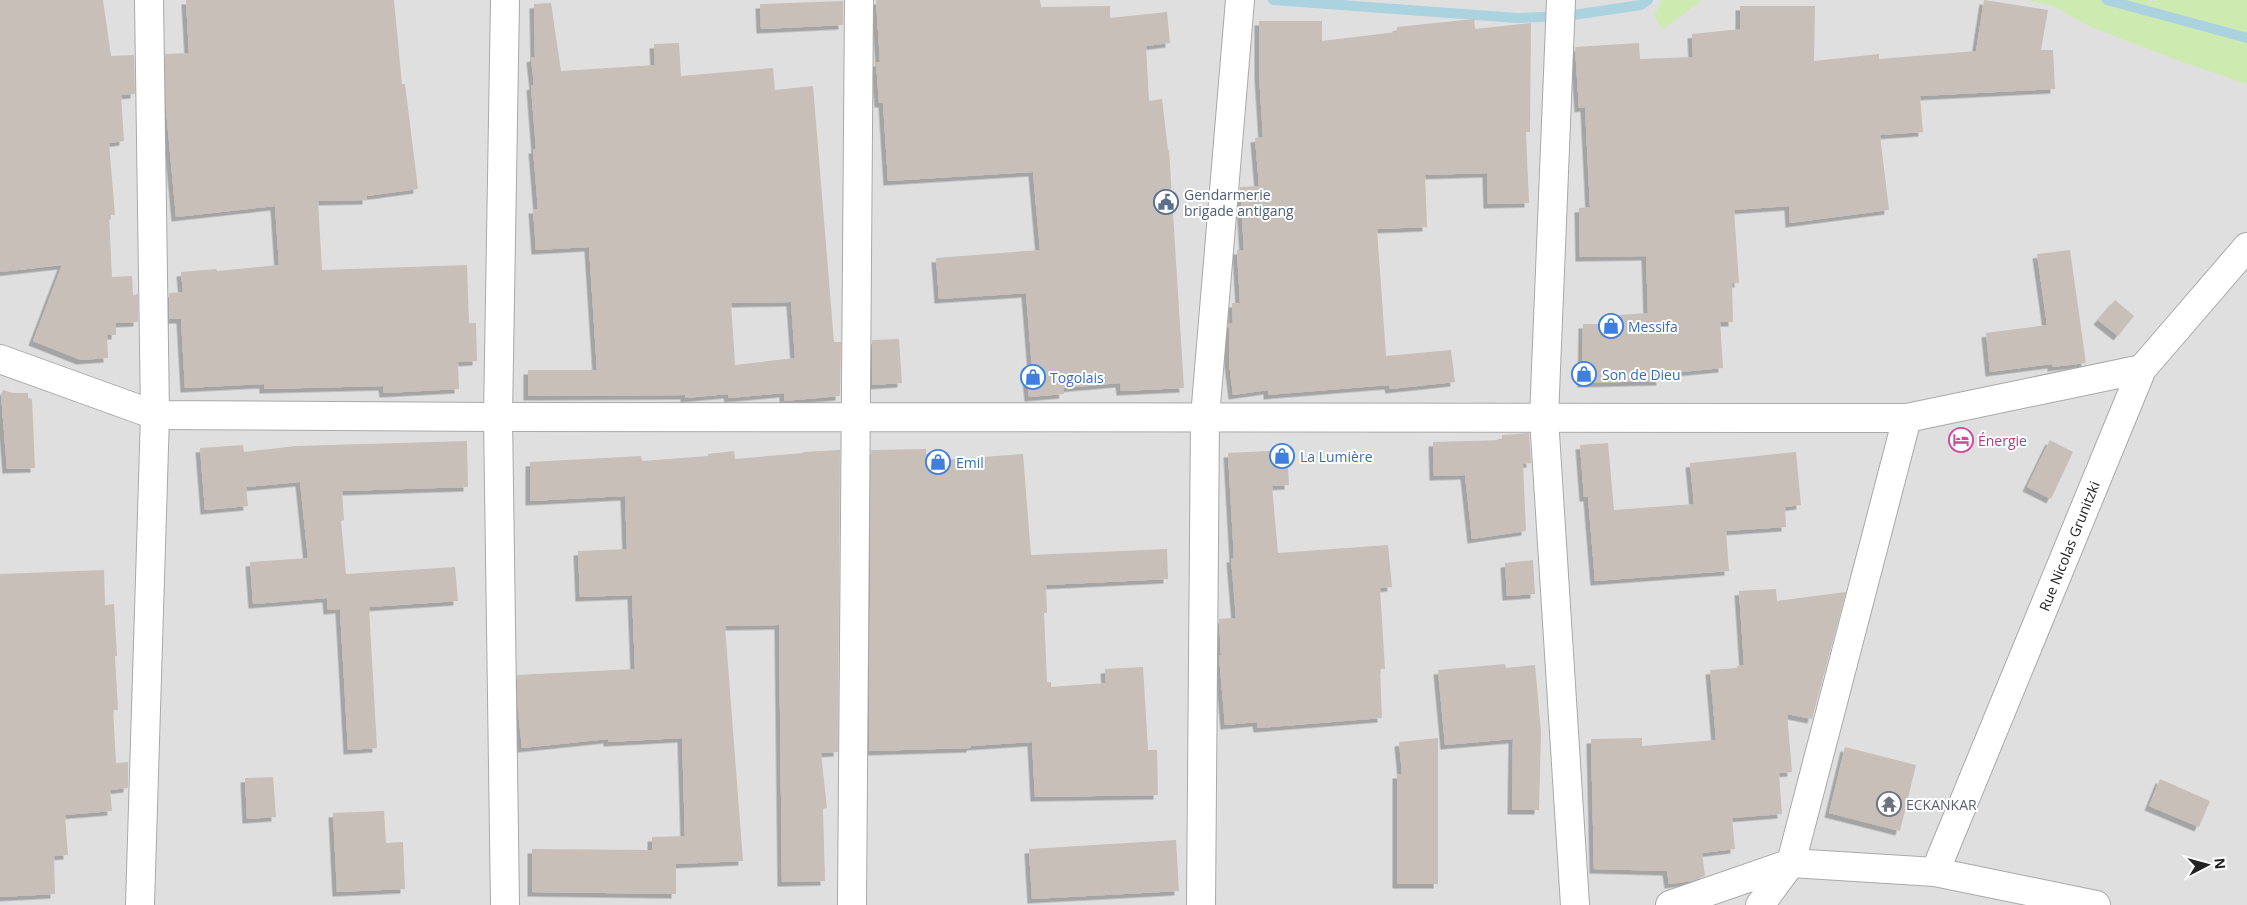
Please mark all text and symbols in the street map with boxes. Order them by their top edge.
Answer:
place label: Gendarmerie brigade antigang [1184,185,1294,220]
public building icon: Gendarmerie brigade antigang [1153,189,1179,215]
shop icon: Messifa [1598,313,1624,339]
place label: Messifa [1628,317,1678,336]
shop icon: Son de Dieu [1571,361,1597,387]
shop icon: Togolais [1020,364,1046,390]
place label: Son de Dieu [1602,365,1681,384]
place label: Togolais [1050,368,1104,387]
hotel icon: Énergie [1948,427,1974,453]
place label: Énergie [1978,431,2027,450]
shop icon: La Lumière [1269,443,1295,469]
place label: La Lumière [1300,447,1373,466]
shop icon: Emil [925,449,951,475]
place label: Emil [956,453,984,472]
street label: Rue Nicolas Grunitzki [2034,478,2104,614]
temple icon: ECKANKAR [1876,791,1902,817]
place label: ECKANKAR [1906,795,1977,814]
north arrow [2182,840,2232,890]
text: N [2210,857,2230,870]

